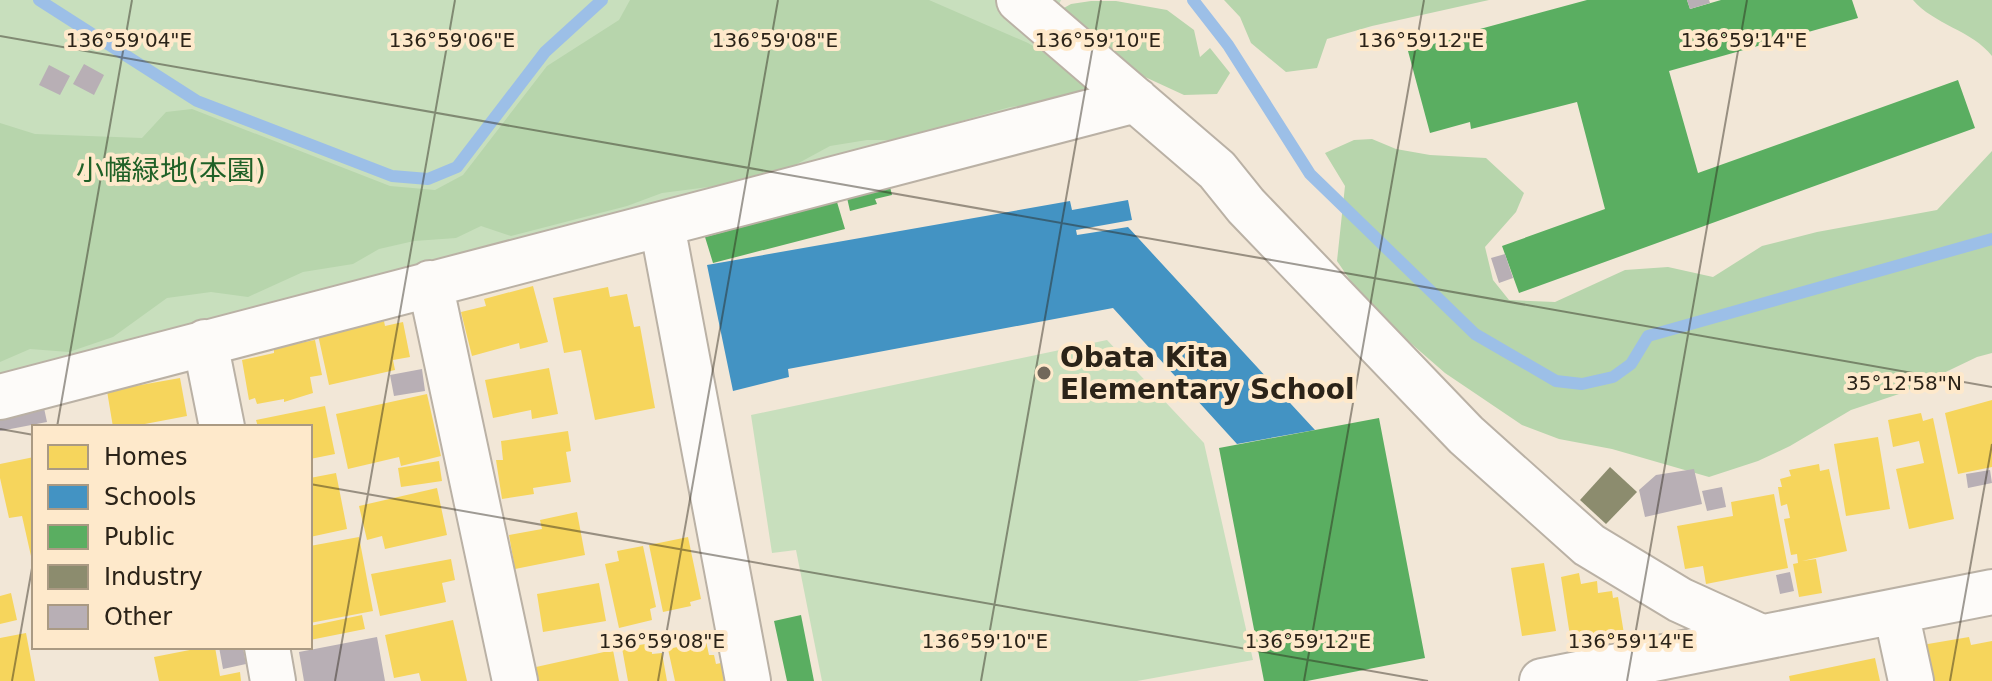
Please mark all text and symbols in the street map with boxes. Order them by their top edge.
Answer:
text: 136°59'04"E [66,28,192,52]
text: 136°59'06"E [389,28,515,52]
text: 136°59'08"E [712,28,838,52]
text: 136°59'10"E [1035,28,1161,52]
text: 136°59'12"E [1358,28,1484,52]
text: 136°59'14"E [1681,28,1807,52]
park label: 小幡緑地(本園) [76,154,266,187]
place label: Obata Kita Elementary School [1060,341,1355,406]
marker: Obata Kita Elementary School [1035,364,1053,382]
text: 35°12'58"N [1846,371,1962,395]
legend [32,425,312,649]
text: Homes [104,443,187,471]
text: Schools [104,483,196,511]
text: Public [104,523,175,551]
text: Industry [104,563,203,591]
text: Other [104,603,172,631]
text: 136°59'08"E [599,629,725,653]
text: 136°59'10"E [922,629,1048,653]
text: 136°59'12"E [1245,629,1371,653]
text: 136°59'14"E [1568,629,1694,653]

